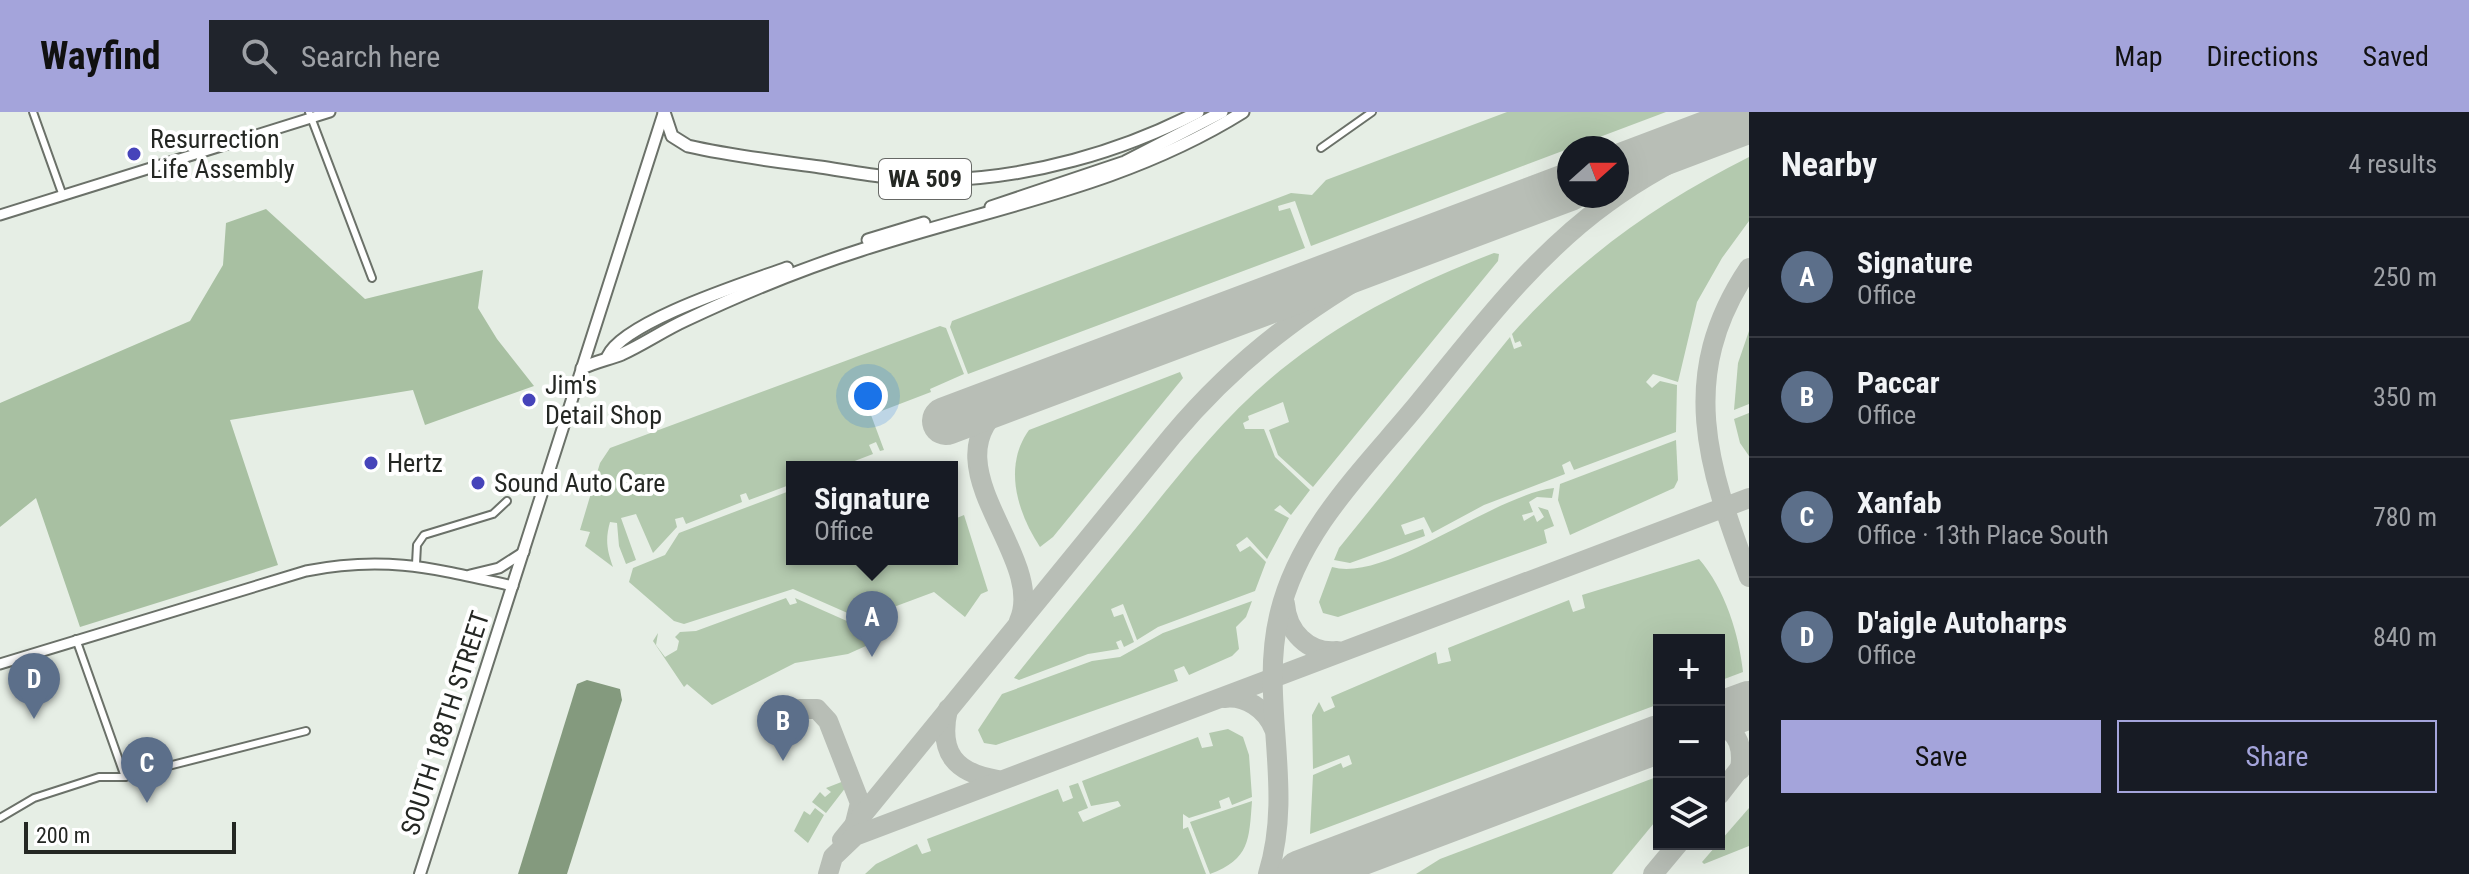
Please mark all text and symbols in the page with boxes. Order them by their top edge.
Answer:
search box [209,20,769,92]
text: Wayfind [40,34,161,78]
icon: search [237,34,281,78]
text: Search here [301,39,440,74]
text: Map [2114,40,2163,73]
text: Directions [2207,40,2318,73]
text: Saved [2362,40,2429,73]
place label: Resurrection Life Assembly [150,124,295,184]
north arrow [1557,136,1629,208]
text: Nearby [1781,144,1877,184]
marker: Resurrection Life Assembly [125,145,143,163]
text: 4 results [2348,149,2437,179]
road number: WA 509 [879,159,971,199]
text: Signature [1857,245,1973,280]
text: A [1799,262,1815,292]
text: 250 m [2373,262,2437,292]
text: Office [1857,280,1916,310]
text: Paccar [1857,365,1940,400]
place label: Jim's Detail Shop [545,370,662,430]
your location [848,376,888,416]
text: B [1800,382,1814,412]
text: 350 m [2373,382,2437,412]
marker: Jim's Detail Shop [520,391,538,409]
text: Office [1857,400,1916,430]
place label: Hertz [387,448,443,478]
marker: Hertz [362,454,380,472]
popup [786,461,958,565]
place label: Sound Auto Care [494,468,666,498]
marker: Sound Auto Care [469,474,487,492]
text: Signature [814,481,930,516]
text: Xanfab [1857,485,1942,520]
text: C [1800,502,1814,532]
text: 780 m [2373,502,2437,532]
text: Office [814,516,873,546]
text: Office · 13th Place South [1857,520,2109,550]
pin: A [846,591,898,657]
text: D'aigle Autoharps [1857,605,2067,640]
street label: SOUTH 188TH STREET [395,607,495,839]
text: D [1800,622,1814,652]
text: 840 m [2373,622,2437,652]
map controls [1653,634,1725,850]
button: + [1653,634,1725,706]
text: Office [1857,640,1916,670]
pin: D [8,653,60,719]
pin: B [757,695,809,761]
button: − [1653,706,1725,778]
button: Save [1781,720,2101,793]
button: Share [2117,720,2437,793]
pin: C [121,737,173,803]
button: layers [1653,778,1725,850]
scale bar [24,818,236,854]
text: 200 m [36,823,90,848]

